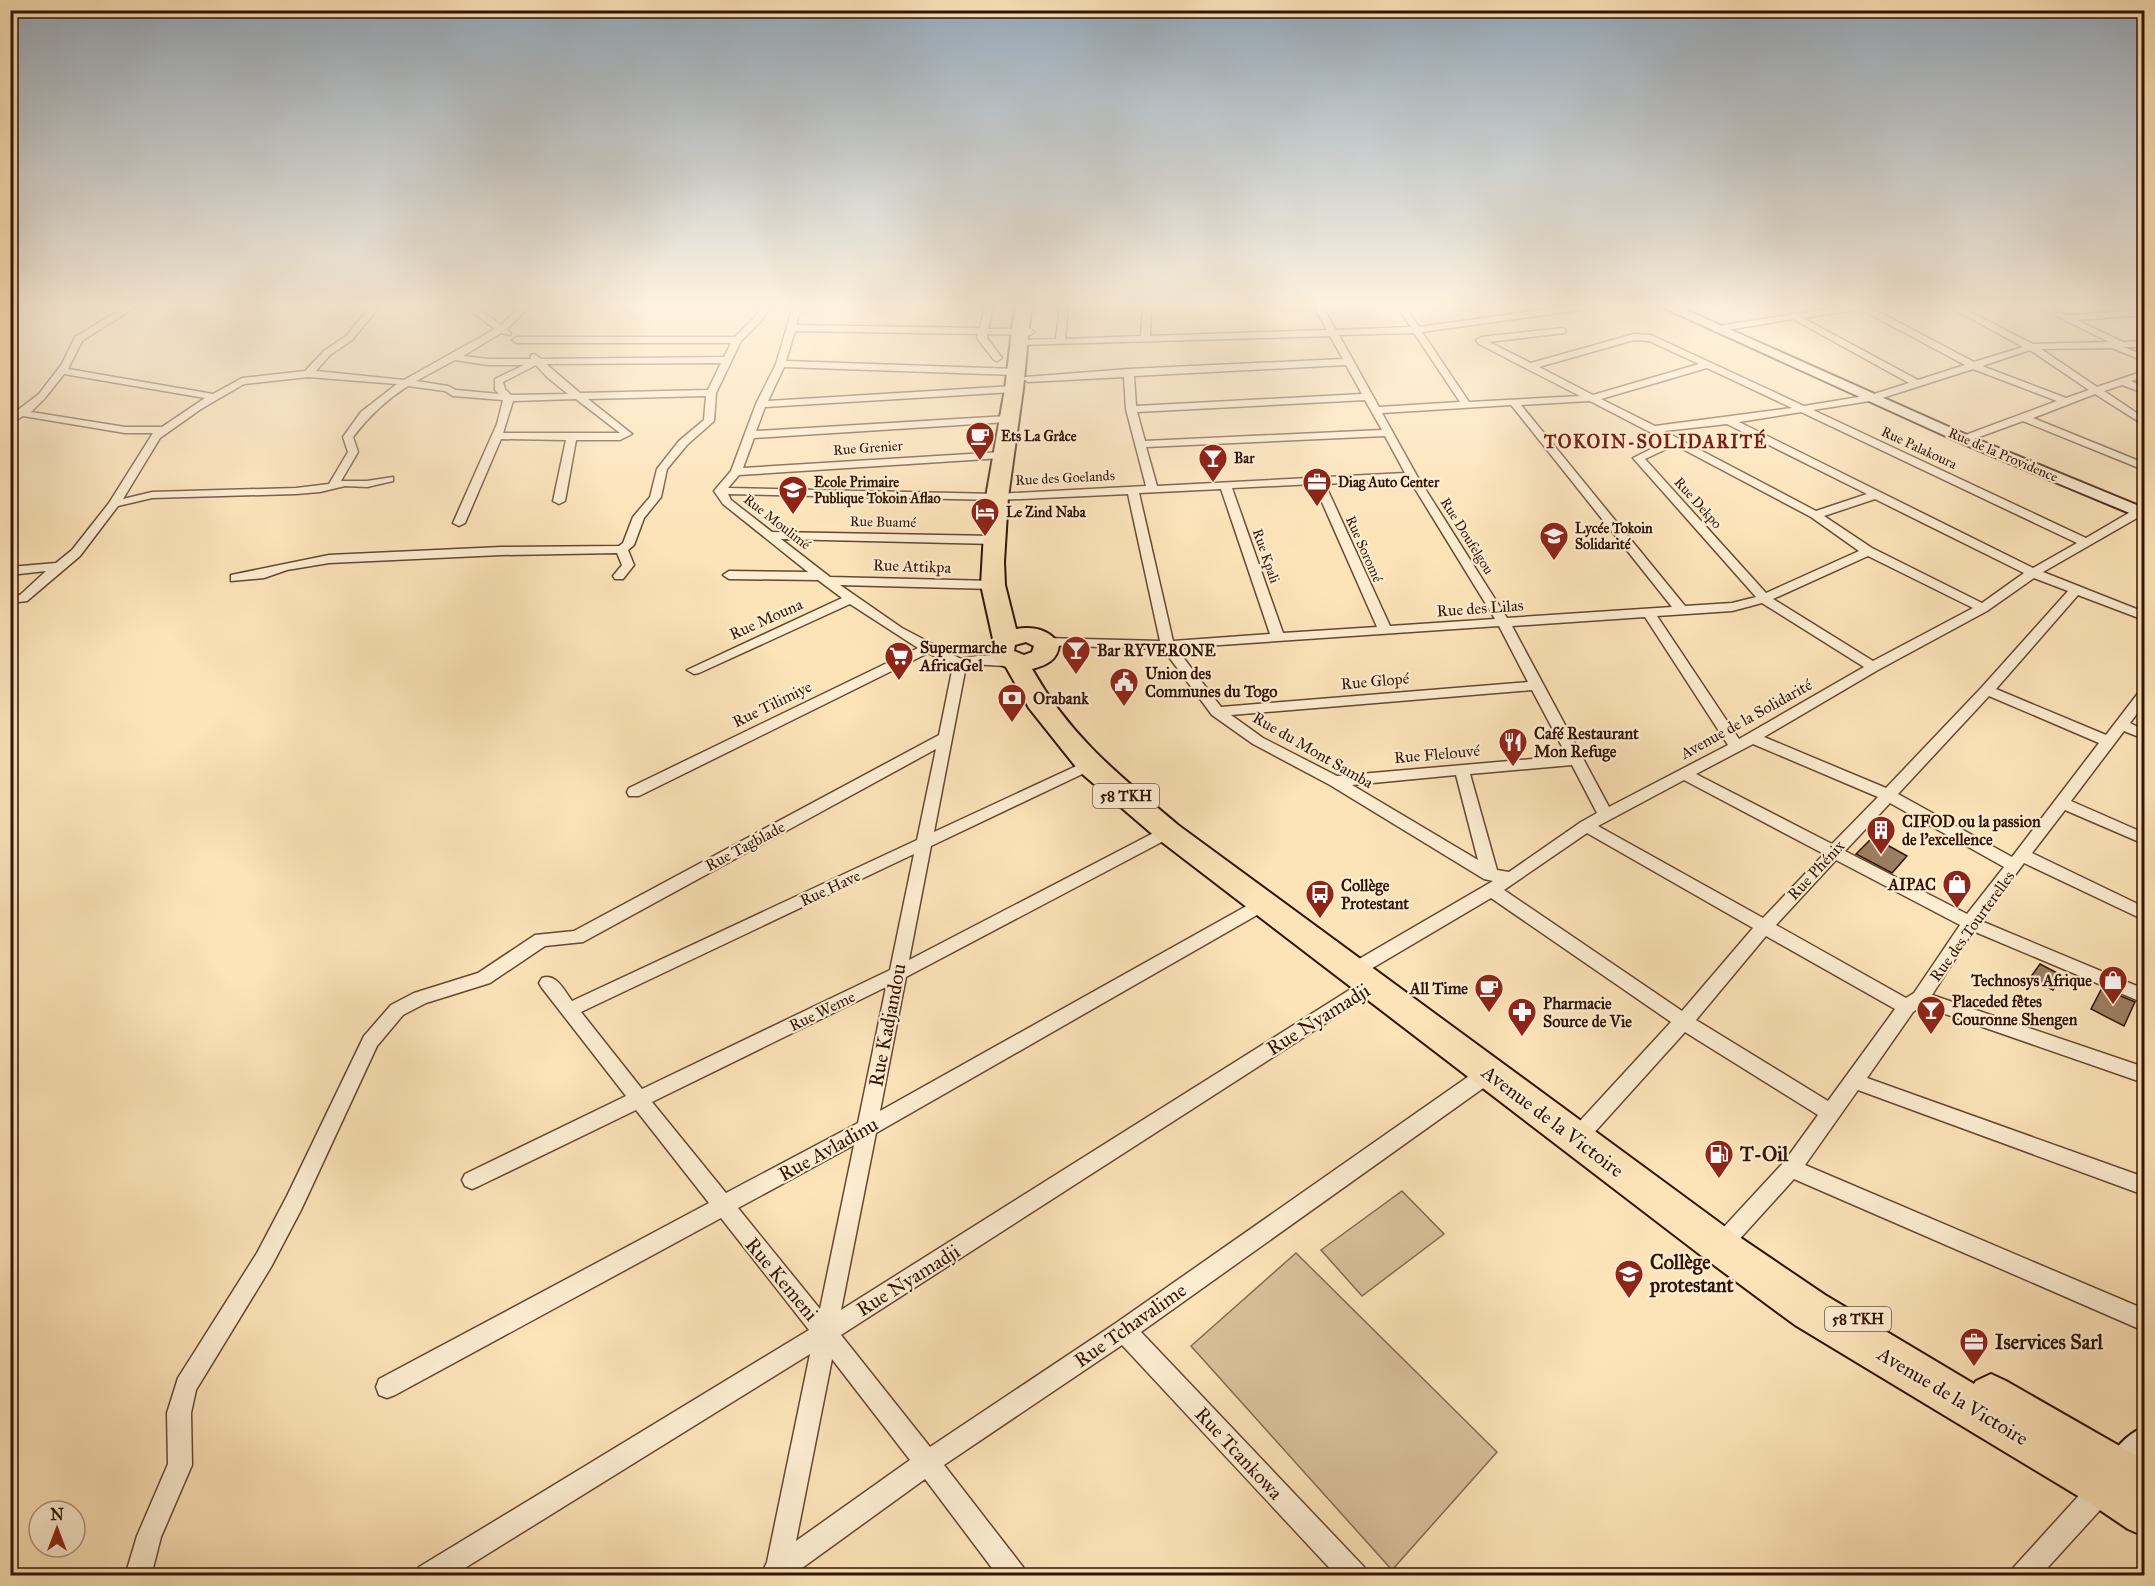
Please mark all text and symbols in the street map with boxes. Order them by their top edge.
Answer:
cafe icon: Ets La Grâce [964,420,996,462]
street label: Rue Palakoura [1878,423,1960,473]
street label: Rue de la Providence [1946,424,2061,486]
place label: Ets La Grâce [1001,428,1077,445]
district label: TOKOIN-SOLIDARITÉ [1543,428,1768,453]
street label: Rue Grenier [833,437,904,459]
bar icon: Bar [1197,442,1229,484]
place label: Bar [1234,450,1255,467]
office icon: Diag Auto Center [1301,466,1333,508]
street label: Rue des Goelands [1015,467,1115,489]
school or university icon: Ecole Primaire Publique Tokoin Aflao [777,474,809,516]
place label: Ecole Primaire Publique Tokoin Aflao [814,474,941,508]
place label: Diag Auto Center [1338,474,1440,492]
street label: Rue Dekpo [1670,474,1726,532]
street label: Rue Moulimé [740,491,814,553]
street label: Rue Doufelgou [1437,495,1498,578]
hotel icon: Le Zind Naba [969,496,1001,538]
place label: Le Zind Naba [1006,504,1087,521]
street label: Rue Buamé [850,513,916,531]
street label: Rue Soromé [1342,513,1386,585]
school or university icon: Lycée Tokoin Solidarité [1538,520,1570,562]
place label: Lycée Tokoin Solidarité [1575,520,1653,553]
street label: Rue Kpali [1249,527,1283,586]
street label: Rue Attikpa [873,555,952,577]
street label: Rue Mouna [726,594,806,644]
street label: Rue des Lilas [1436,595,1524,621]
bar icon: Bar RYVERONE [1060,634,1092,676]
place label: Supermarche AfricaGel [919,638,1007,675]
supermarket icon: Supermarche AfricaGel [883,640,915,682]
place label: Bar RYVERONE [1097,641,1216,660]
place label: Union des Communes du Togo [1145,664,1277,702]
public building icon: Union des Communes du Togo [1108,666,1140,708]
street label: Rue Glopé [1340,669,1410,693]
street label: Avenue de la Solidarité [1676,675,1815,764]
street label: Rue Tilimiye [729,677,815,731]
bank icon: Orabank [996,682,1028,724]
place label: Orabank [1033,689,1089,708]
street label: Rue du Mont Samba [1249,708,1377,792]
place label: Café Restaurant Mon Refuge [1534,724,1639,762]
restaurant icon: Café Restaurant Mon Refuge [1497,726,1529,768]
street label: Rue Flelouvé [1393,741,1481,767]
road number: 58 TKH [1093,784,1159,808]
place label: CIFOD ou la passion de l'excellence [1902,812,2041,849]
building icon: CIFOD ou la passion de l'excellence [1865,814,1897,856]
street label: Rue Tagblade [702,817,789,876]
street label: Rue Phénix [1784,836,1848,904]
street label: Rue Have [797,866,863,910]
street label: Rue des Tourterelles [1926,867,2019,985]
shop icon: AIPAC [1941,868,1973,910]
place label: AIPAC [1887,875,1936,894]
place label: Collège Protestant [1341,876,1409,913]
bus stop icon: Collège Protestant [1304,878,1336,920]
street label: Rue Kadjandou [863,961,911,1089]
shop icon: Technosys Afrique [2097,964,2129,1006]
place label: Technosys Afrique [1970,971,2092,991]
cafe icon: All Time [1473,972,1505,1014]
street label: Rue Nyamadji [1262,978,1374,1060]
place label: All Time [1409,979,1468,998]
street label: Rue Weme [786,987,858,1035]
place label: Placeded fêtes Couronne Shengen [1952,992,2078,1030]
place label: Pharmacie Source de Vie [1543,994,1632,1031]
bar icon: Placeded fêtes Couronne Shengen [1915,994,1947,1036]
pharmacy icon: Pharmacie Source de Vie [1506,996,1538,1038]
street label: Avenue de la Victoire [1477,1059,1629,1182]
street label: Rue Avladinu [774,1112,882,1186]
fuel station icon: T-Oil [1703,1138,1735,1180]
place label: T-Oil [1739,1142,1789,1166]
street label: Rue Kemeni [740,1233,824,1326]
street label: Rue Nyamadji [852,1239,964,1321]
place label: Collège protestant [1649,1250,1735,1298]
school or university icon: Collège protestant [1613,1258,1645,1300]
street label: Rue Tchavalime [1069,1278,1191,1372]
road number: 58 TKH [1825,1307,1891,1331]
office icon: Iservices Sarl [1958,1326,1990,1368]
place label: Iservices Sarl [1995,1330,2104,1354]
street label: Avenue de la Victoire [1872,1341,2033,1450]
street label: Rue Tcankowa [1190,1402,1288,1505]
north arrow [27,1499,87,1559]
text: N [50,1505,64,1524]

